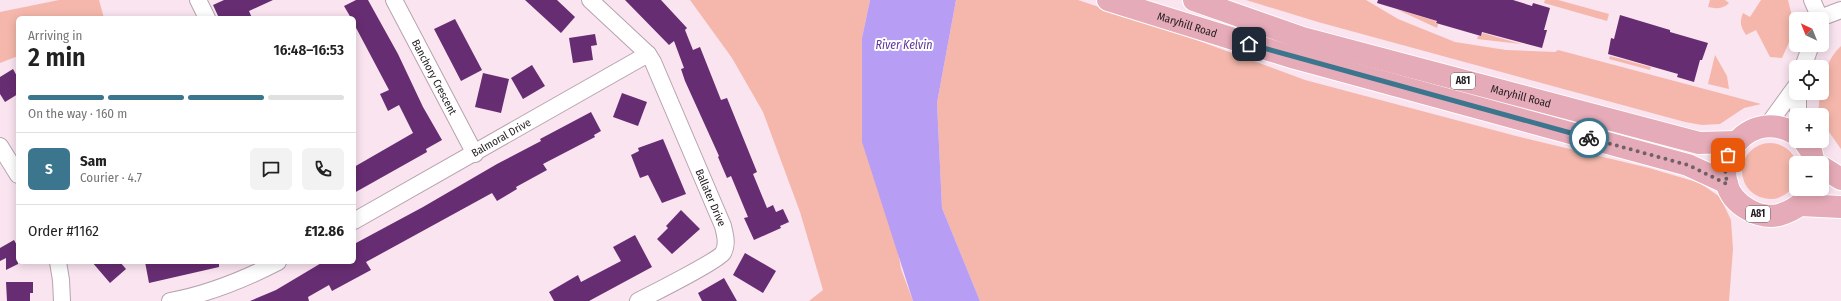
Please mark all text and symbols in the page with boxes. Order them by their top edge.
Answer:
street label: Maryhill Road [1156,9,1219,40]
north arrow [1789,12,1829,52]
map controls [1789,12,1829,196]
pin [1232,27,1266,61]
text: Arriving in [28,28,82,43]
icon: home [1238,33,1260,55]
street label: Banchory Crescent [409,37,460,117]
water label: River Kelvin [876,38,932,52]
text: 16:48–16:53 [274,41,344,59]
text: 2 min [28,42,86,73]
button: locate [1789,60,1829,100]
road number: A81 [1451,73,1475,89]
street label: Maryhill Road [1489,82,1553,110]
text: On the way · 160 m [28,106,127,121]
button: + [1789,108,1829,148]
street label: Balmoral Drive [469,116,533,160]
courier [1569,118,1609,158]
icon: bike [1578,127,1600,149]
pin [1711,138,1745,172]
icon: bag [1717,144,1739,166]
button: chat [250,148,292,190]
button: phone [302,148,344,190]
text: Sam [80,152,107,170]
button: − [1789,156,1829,196]
text: S [45,160,53,178]
street label: Ballater Drive [693,167,729,228]
text: Courier · 4.7 [80,170,142,185]
road number: A81 [1746,206,1770,222]
text: Order #1162 [28,222,99,240]
text: £12.86 [305,222,344,240]

